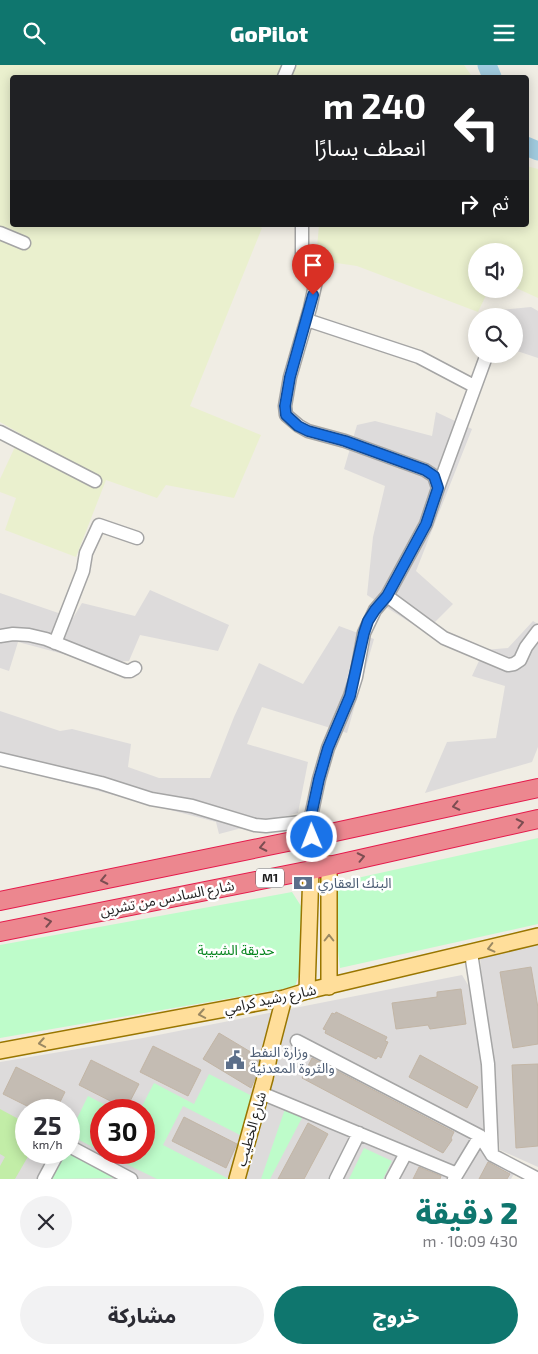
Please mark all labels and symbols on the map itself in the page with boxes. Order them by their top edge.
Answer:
pin [292,244,334,295]
one-way arrow [452,800,461,811]
position arrow [285,810,337,862]
one-way arrow [515,818,524,829]
one-way arrow [259,842,267,852]
one-way arrow [357,852,366,863]
road number: M1 [256,869,284,887]
bank icon: البنك العقاري [292,872,314,894]
one-way arrow [99,874,108,885]
place label: البنك العقاري [318,874,392,894]
street label: شارع السادس من تشرين [98,876,236,922]
one-way arrow [43,917,52,928]
one-way arrow [324,934,334,942]
park label: حديقة الشبيبة [197,941,275,958]
one-way arrow [486,942,495,953]
street label: شارع رشيد كرامي [222,980,318,1020]
one-way arrow [198,1008,206,1018]
one-way arrow [38,1037,47,1048]
place label: وزارة النفط والثروة المعدنية [250,1043,335,1077]
public building icon: وزارة النفط والثروة المعدنية [224,1049,246,1071]
street label: شارع الخطيب [232,1090,272,1169]
speed limit sign: 30 [90,1099,155,1164]

